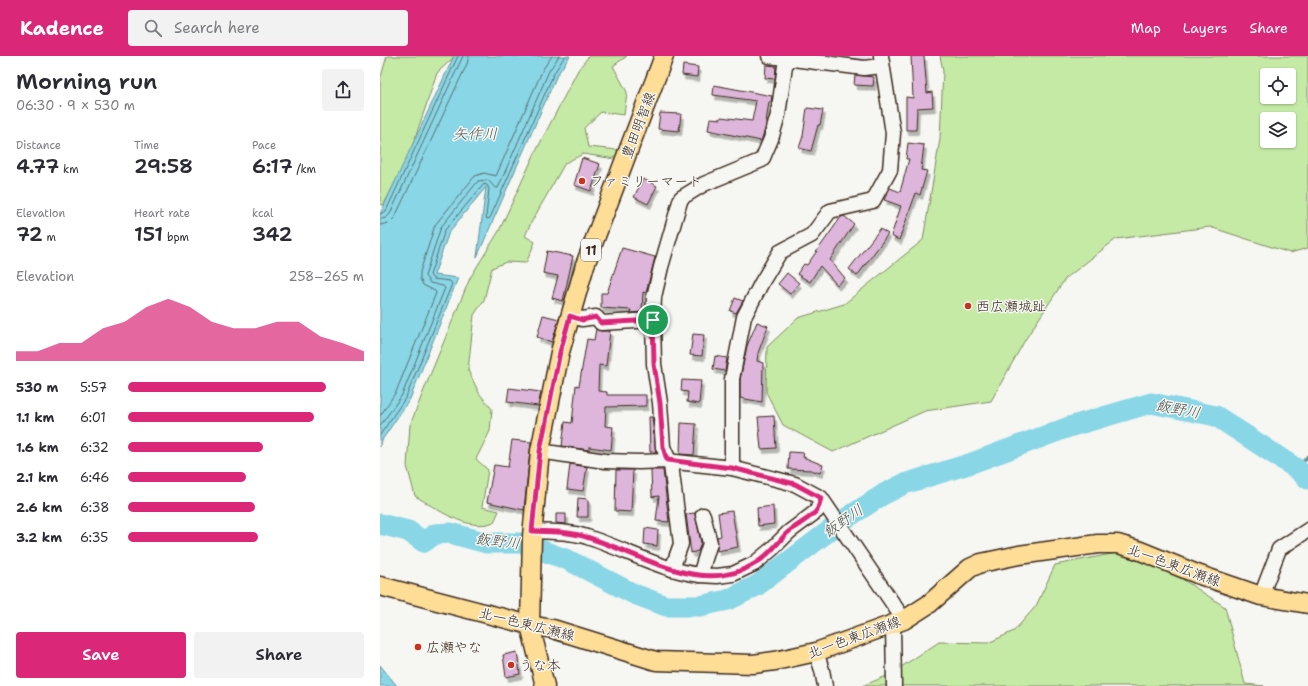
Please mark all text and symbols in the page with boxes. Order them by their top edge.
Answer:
search box [128,10,408,46]
text: Kadence [20,16,104,41]
icon: search [142,17,164,39]
text: Search here [174,18,260,38]
text: Map [1131,19,1161,37]
text: Layers [1183,19,1227,37]
text: Share [1249,19,1288,37]
text: Morning run [16,67,157,96]
map controls [1260,68,1296,148]
button: locate [1260,68,1296,104]
button: share [322,69,364,111]
street label: 豊田明智線 [617,89,659,161]
text: 06:30 · 9 × 530 m [16,97,135,114]
button: layers [1260,112,1296,148]
water label: 矢作川 [452,124,498,144]
text: Distance [16,138,61,153]
text: Time [134,138,159,153]
text: Pace [252,138,276,153]
text: 4.77 [16,153,59,179]
text: 29:58 [134,153,193,179]
text: 6:17 [252,153,293,179]
text: km [59,162,79,177]
text: /km [293,162,316,177]
place label: ファミリーマート [590,172,702,190]
marker: ファミリーマート [577,176,587,186]
text: Elevation [16,206,65,221]
text: Heart rate [134,206,190,221]
text: kcal [252,206,273,221]
text: 72 [16,221,43,247]
text: 151 [134,221,163,247]
text: 342 [252,221,292,247]
text: m [43,230,56,245]
text: bpm [163,230,189,245]
road number: 11 [581,239,601,261]
text: Elevation [16,268,74,285]
text: 258–265 m [289,268,364,285]
place label: 西広瀬城趾 [976,297,1046,315]
marker: 西広瀬城趾 [963,301,973,311]
pin [636,303,670,337]
icon: arrive [642,309,664,331]
text: 530 m [16,379,58,396]
text: 5:57 [80,379,107,396]
water label: 飯野川 [1154,395,1202,423]
text: 1.1 km [16,409,54,426]
text: 6:01 [80,409,106,426]
text: 1.6 km [16,439,59,456]
text: 6:32 [80,439,109,456]
text: 2.1 km [16,469,58,486]
text: 6:46 [80,469,109,486]
text: 2.6 km [16,499,62,516]
text: 6:38 [80,499,109,516]
water label: 飯野川 [819,500,867,542]
water label: 飯野川 [474,528,522,554]
text: 3.2 km [16,529,62,546]
text: 6:35 [80,529,108,546]
street label: 北一色東広瀬線 [1125,540,1223,590]
street label: 北一色東広瀬線 [477,603,577,645]
street label: 北一色東広瀬線 [805,612,903,662]
button: Save [16,632,186,678]
button: Share [194,632,364,678]
place label: 広瀬やな [426,638,482,656]
marker: 広瀬やな [413,642,423,652]
place label: うな本 [519,656,561,674]
marker: うな本 [506,660,516,670]

